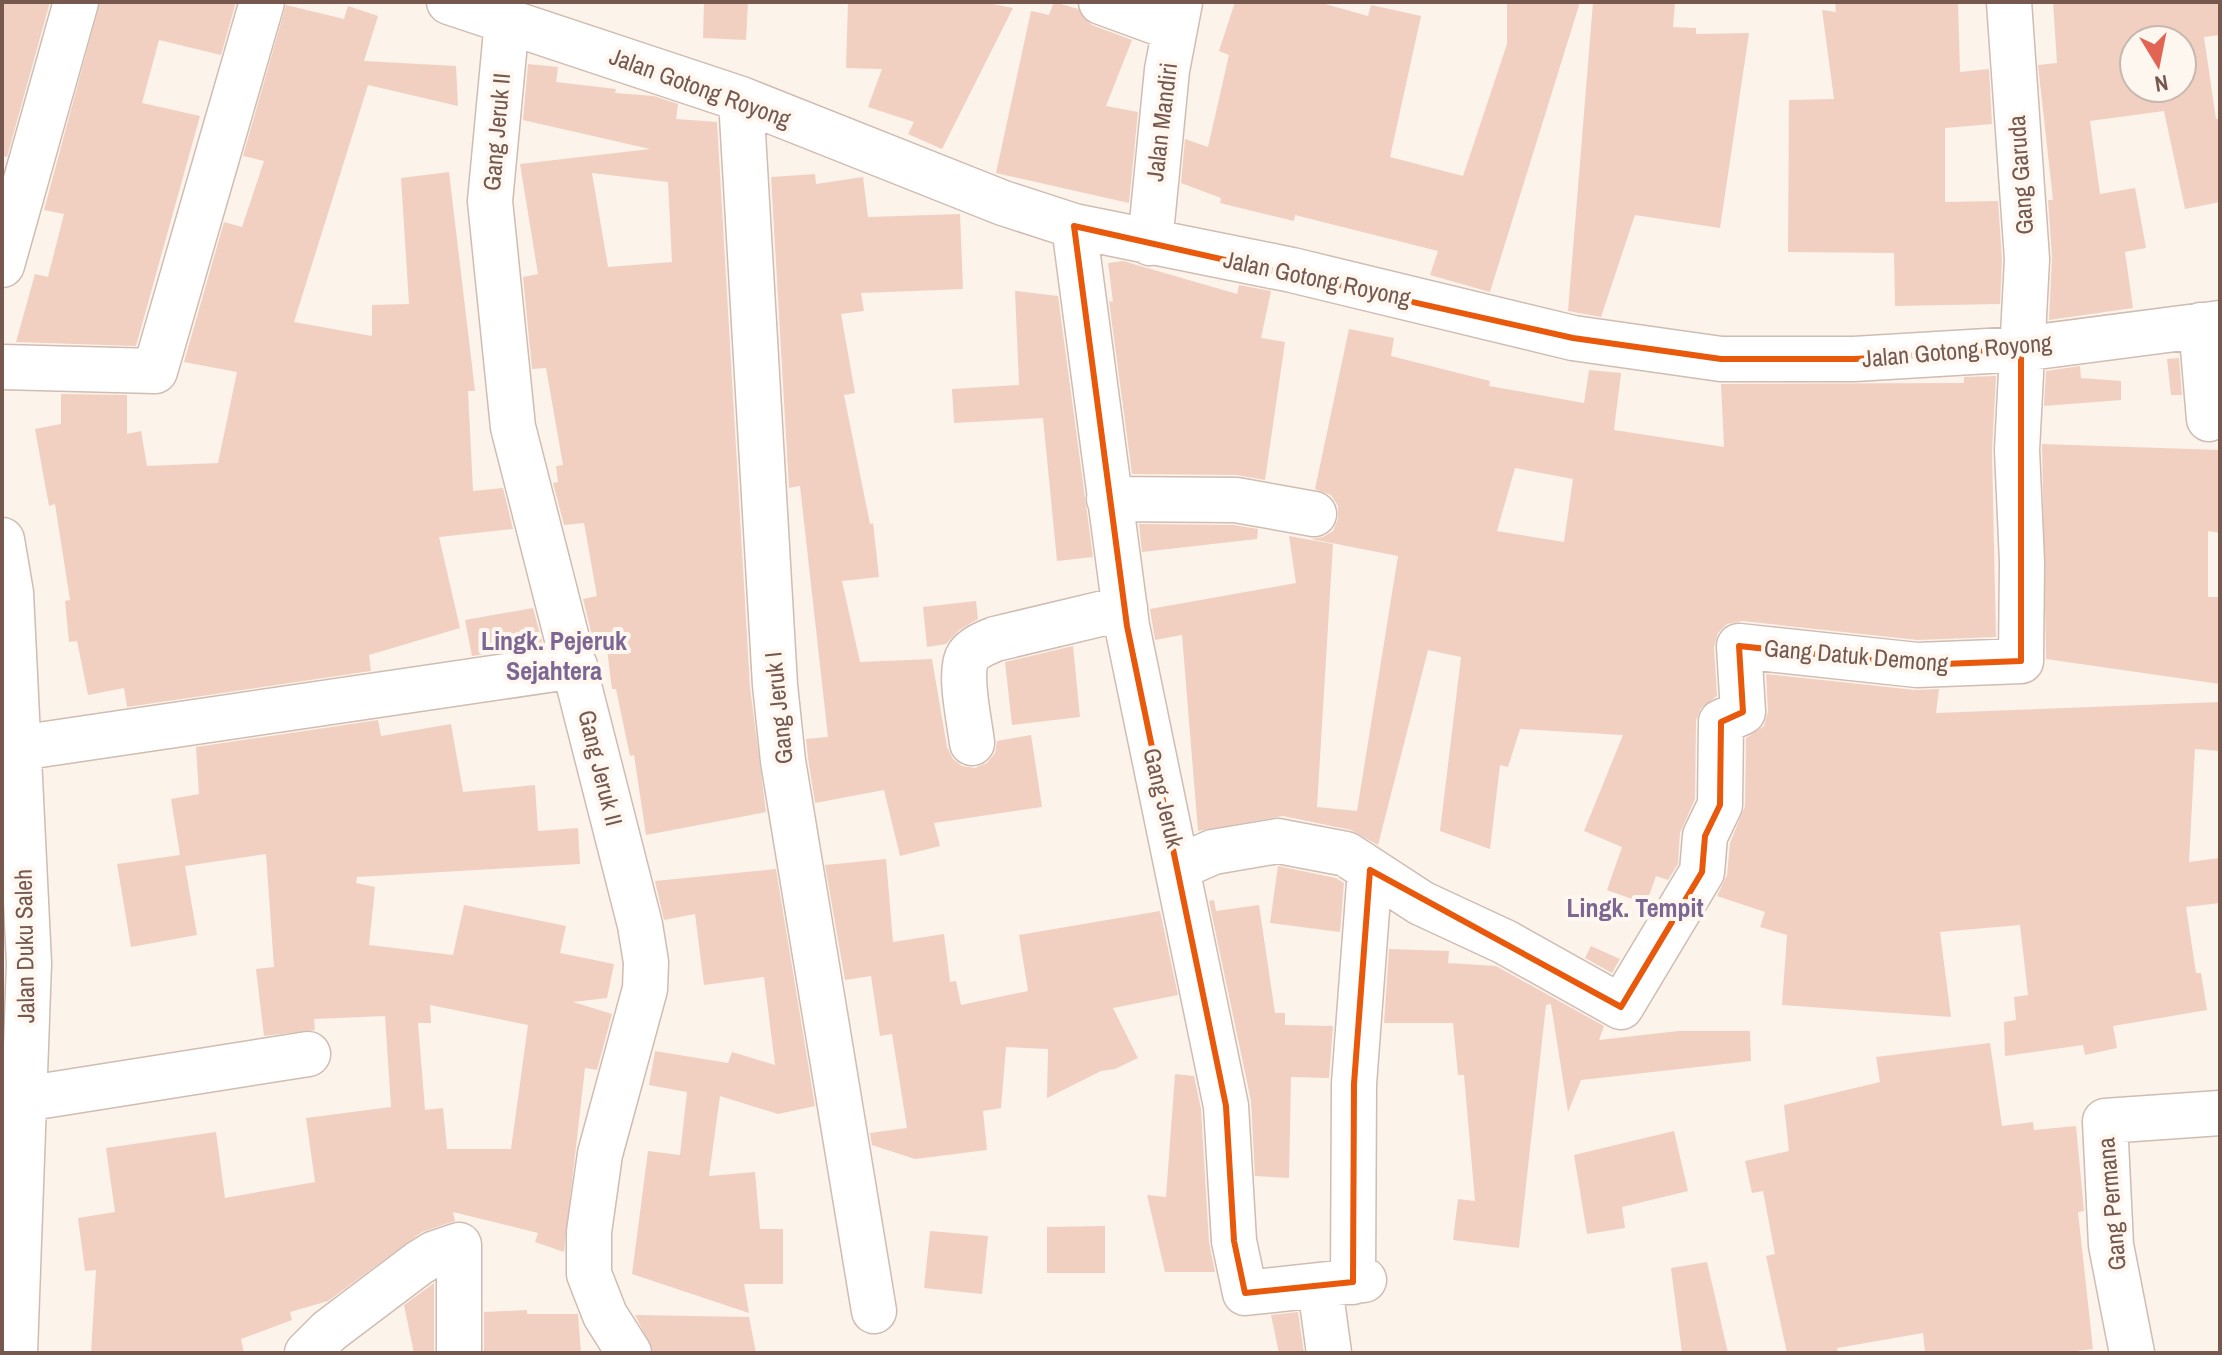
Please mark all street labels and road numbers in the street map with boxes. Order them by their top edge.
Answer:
street label: Jalan Gotong Royong [605,39,795,135]
street label: Jalan Mandiri [1138,61,1184,183]
street label: Gang Jeruk II [475,72,517,192]
street label: Gang Garuda [2000,114,2040,236]
street label: Jalan Gotong Royong [1221,243,1414,313]
street label: Jalan Gotong Royong [1861,326,2053,374]
street label: Gang Datuk Demong [1763,631,1950,679]
street label: Gang Jeruk I [756,650,800,766]
street label: Gang Jeruk II [571,707,631,829]
street label: Gang Jeruk [1136,745,1192,851]
street label: Jalan Duku Saleh [7,869,41,1023]
street label: Gang Permana [2089,1136,2133,1272]

